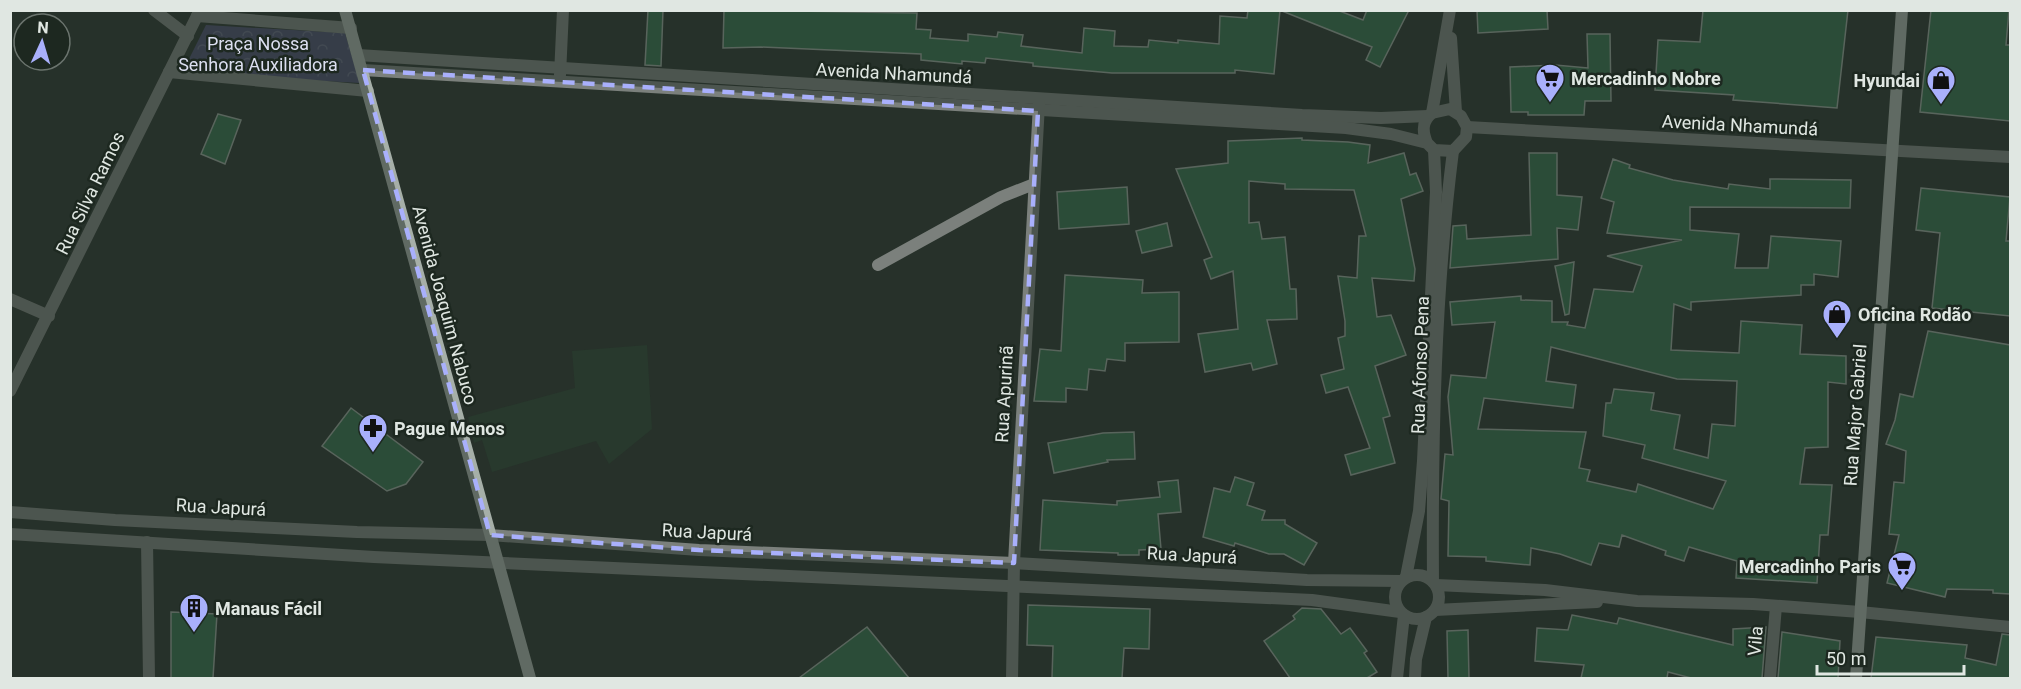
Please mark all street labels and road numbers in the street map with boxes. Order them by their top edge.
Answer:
street label: Avenida Nhamundá [815,58,973,88]
street label: Avenida Nhamundá [1661,110,1819,140]
street label: Rua Silva Ramos [51,128,129,258]
street label: Avenida Joaquim Nabuco [408,203,482,407]
street label: Rua Afonso Pena [1407,296,1433,434]
street label: Rua Major Gabriel [1840,343,1870,487]
street label: Rua Apurinã [991,345,1017,443]
street label: Rua Japurá [175,494,267,520]
street label: Rua Japurá [661,519,753,545]
street label: Rua Japurá [1146,542,1238,568]
street label: Vila [1743,625,1767,657]

